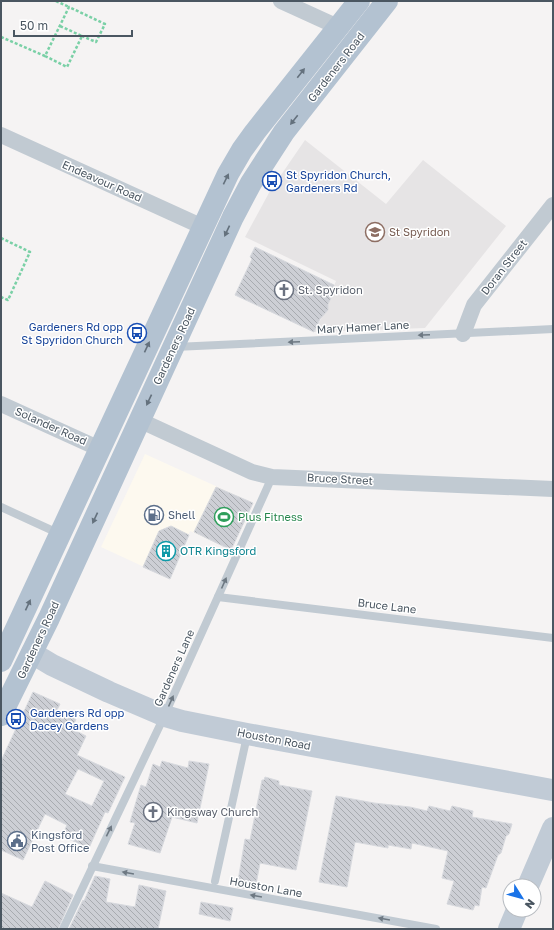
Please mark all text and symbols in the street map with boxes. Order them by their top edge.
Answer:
scale bar [14,12,132,38]
text: 50 m [20,18,48,33]
street label: Gardeners Road [305,29,367,104]
one-way arrow [297,68,306,79]
one-way arrow [291,115,299,125]
street label: Endeavour Road [60,157,144,204]
place label: St Spyridon Church, Gardeners Rd [286,168,391,194]
bus stop icon: St Spyridon Church, Gardeners Rd [261,170,283,192]
one-way arrow [223,173,229,184]
school or university icon: St Spyridon [364,221,386,243]
one-way arrow [224,225,230,236]
place label: St Spyridon [389,225,450,238]
street label: Doran Street [478,236,529,297]
church icon: St. Spyridon [273,279,295,301]
place label: St. Spyridon [298,283,363,296]
street label: Gardeners Road [150,305,197,387]
street label: Mary Hamer Lane [316,318,410,335]
place label: Gardeners Rd opp St Spyridon Church [21,320,123,346]
bus stop icon: Gardeners Rd opp St Spyridon Church [126,322,148,344]
one-way arrow [418,332,430,339]
one-way arrow [288,338,300,345]
one-way arrow [144,342,150,353]
one-way arrow [146,394,152,405]
street label: Solander Road [13,404,89,447]
street label: Bruce Street [307,470,373,487]
fuel station icon: Shell [143,504,165,526]
sports icon: Plus Fitness [213,506,235,528]
place label: Shell [168,508,196,521]
place label: Plus Fitness [238,510,303,523]
one-way arrow [92,512,98,523]
building icon: OTR Kingsford [155,540,177,562]
place label: OTR Kingsford [180,544,256,557]
one-way arrow [222,576,228,588]
street label: Bruce Lane [357,595,417,616]
street label: Gardeners Road [14,599,61,681]
one-way arrow [25,599,31,611]
street label: Gardeners Lane [151,627,196,708]
one-way arrow [168,696,174,707]
place label: Gardeners Rd opp Dacey Gardens [30,706,125,732]
bus stop icon: Gardeners Rd opp Dacey Gardens [5,708,27,730]
street label: Houston Road [236,725,312,752]
church icon: Kingsway Church [142,801,164,823]
place label: Kingsway Church [167,805,258,818]
one-way arrow [106,826,112,837]
place label: Kingsford Post Office [31,828,89,854]
public building icon: Kingsford Post Office [6,830,28,852]
one-way arrow [122,870,135,876]
street label: Houston Lane [229,874,304,899]
north arrow [502,878,542,918]
one-way arrow [250,893,262,899]
text: N [523,897,538,912]
one-way arrow [378,916,390,922]

